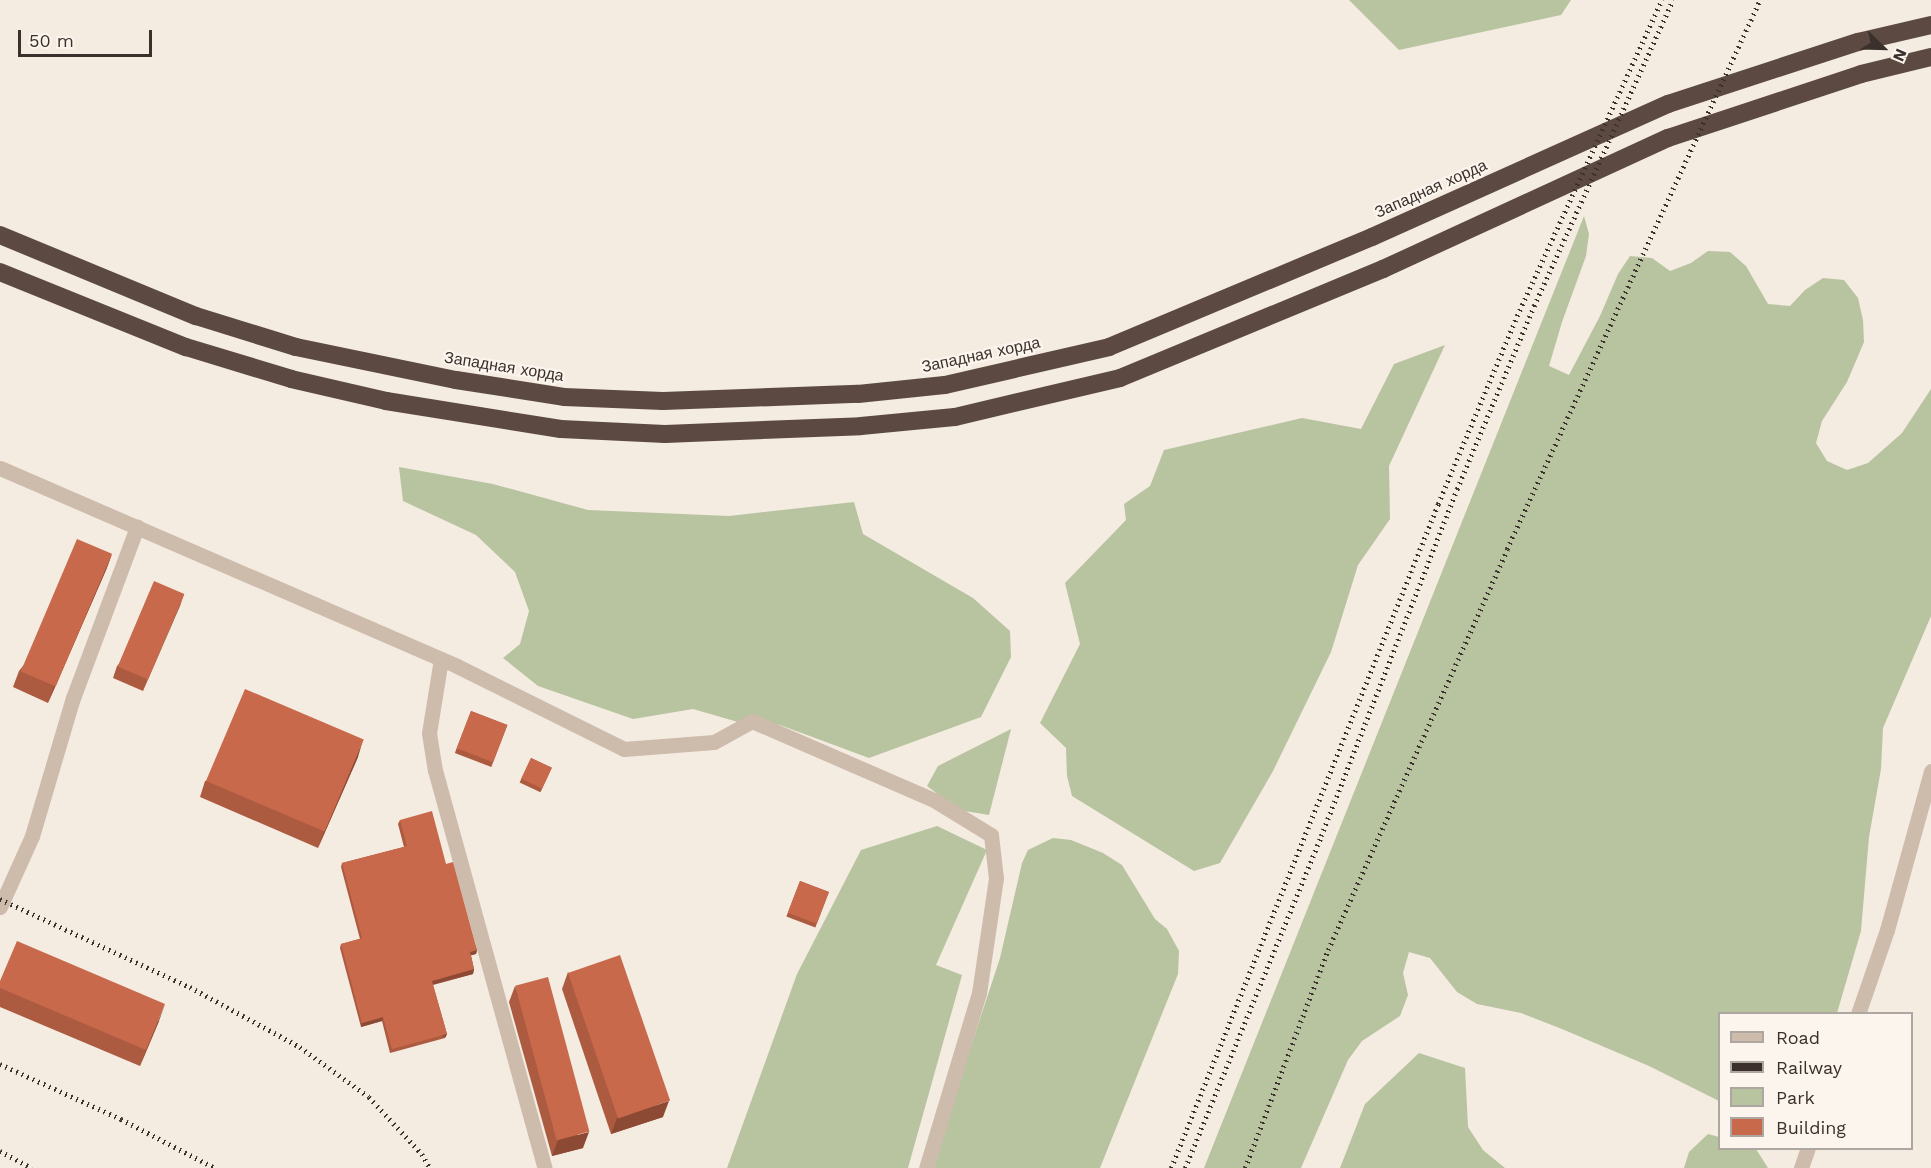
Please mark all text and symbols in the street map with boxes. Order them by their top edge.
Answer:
scale bar [21,18,154,56]
north arrow [1853,18,1913,78]
text: 50 m [29,30,74,51]
text: N [1889,46,1911,64]
street label: Западная хорда [1372,156,1490,222]
street label: Западная хорда [920,333,1042,377]
street label: Западная хорда [443,348,565,386]
legend [1718,1012,1913,1150]
text: Road [1776,1027,1820,1048]
text: Railway [1776,1057,1842,1078]
text: Park [1776,1087,1815,1108]
text: Building [1776,1117,1846,1138]

